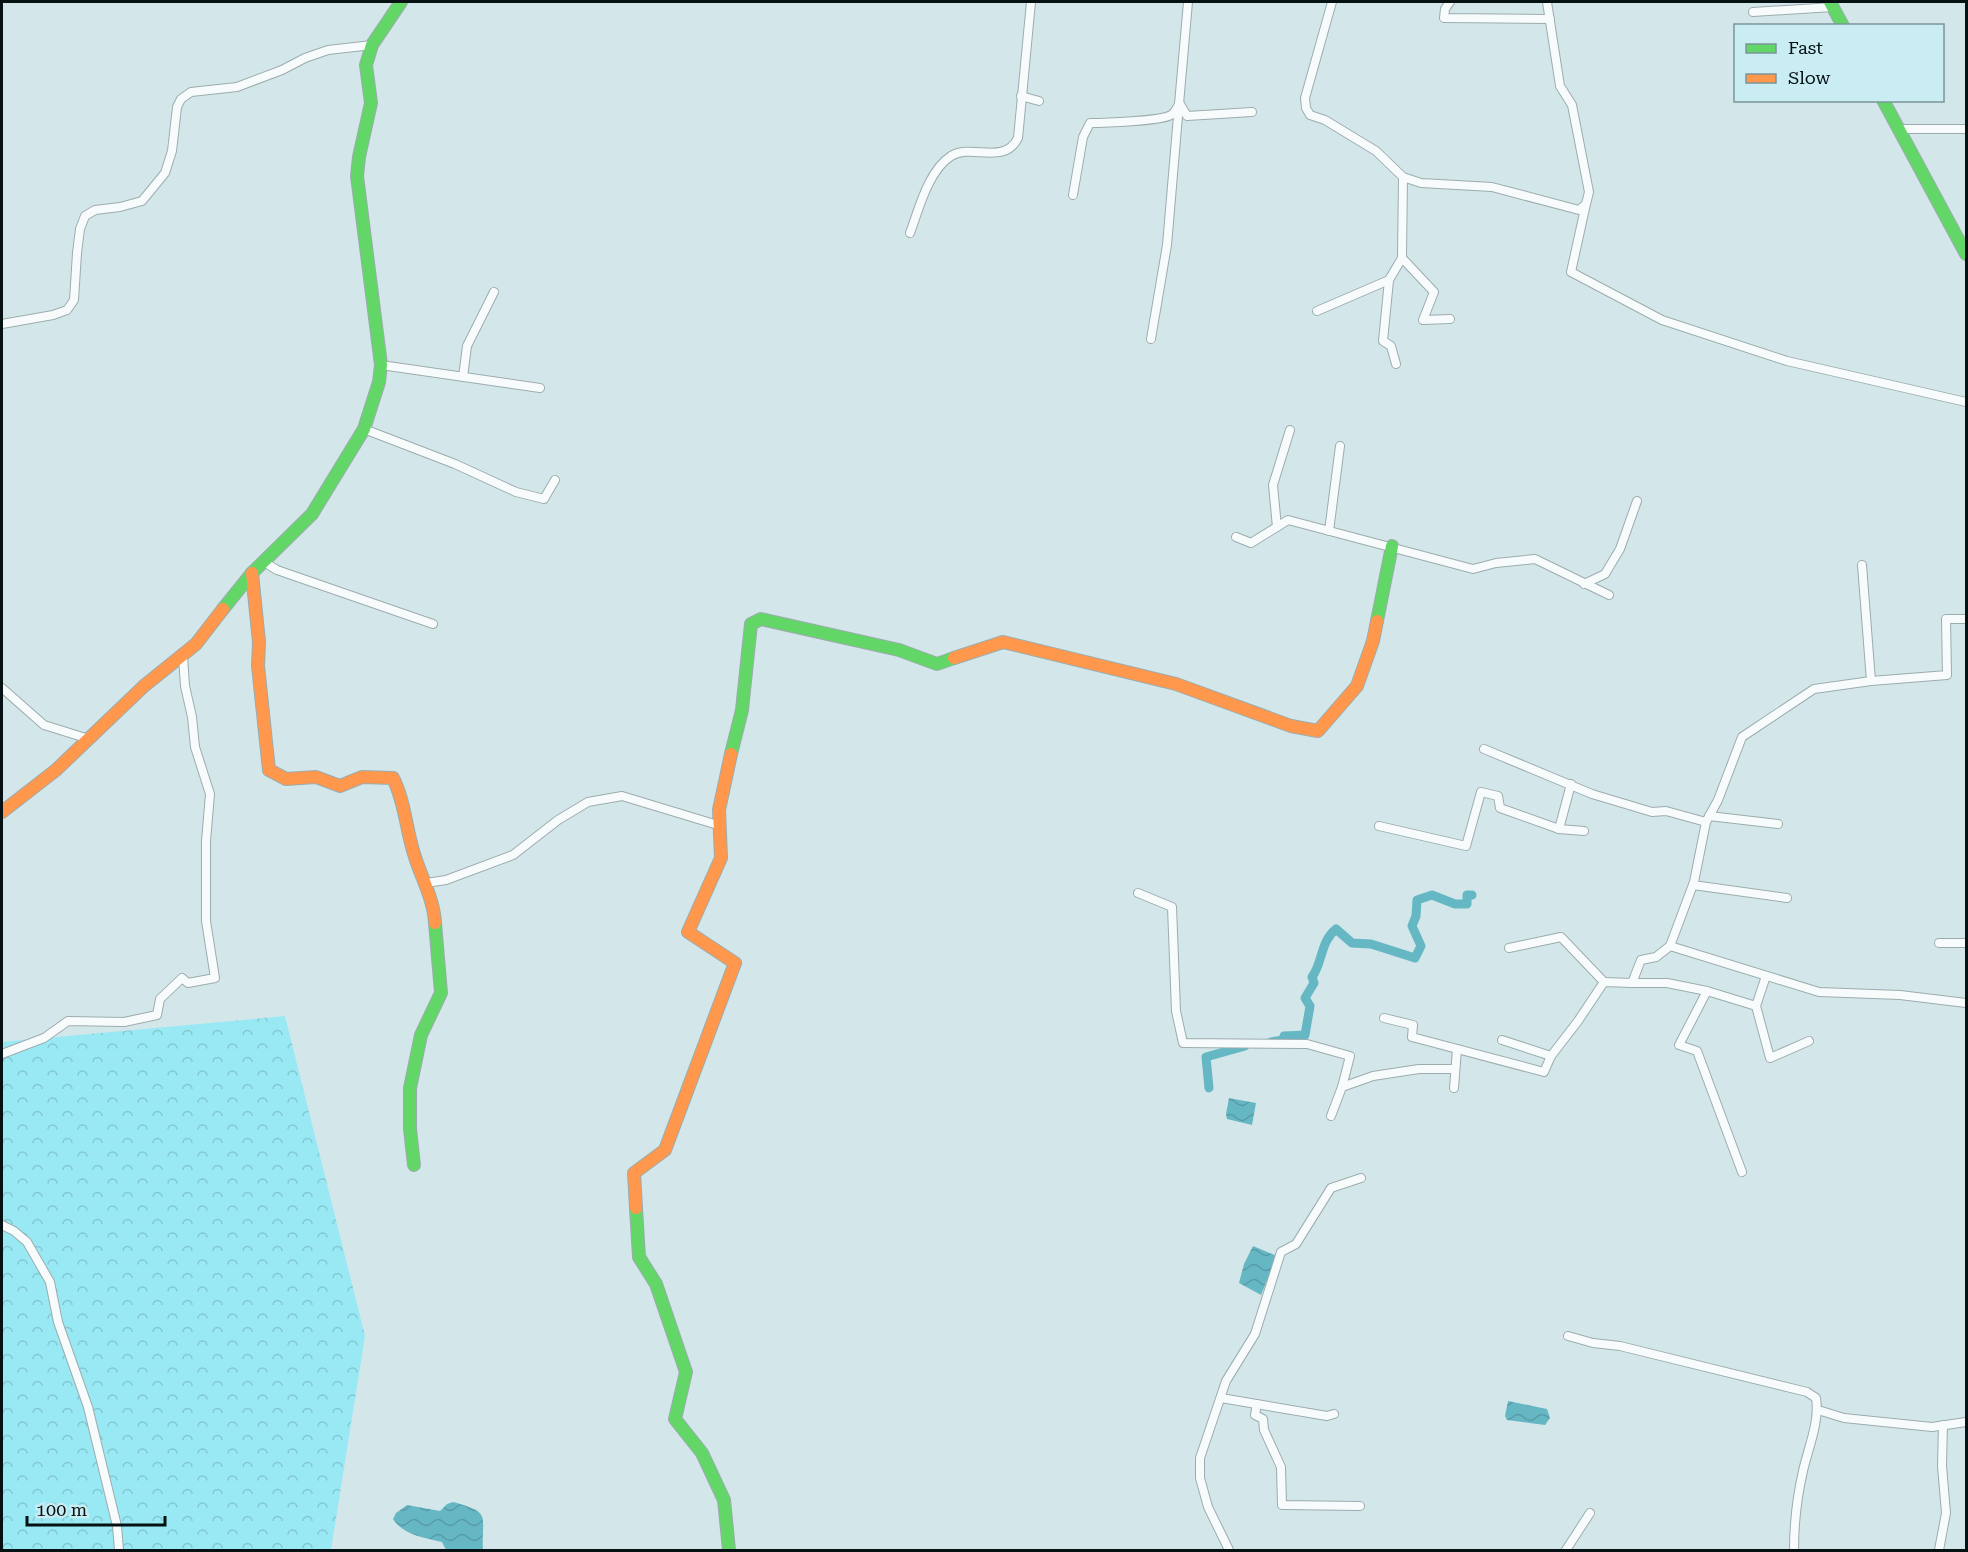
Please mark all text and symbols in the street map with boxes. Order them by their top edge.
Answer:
legend [1734,24,1944,102]
text: Fast [1788,37,1823,58]
text: Slow [1788,67,1830,88]
scale bar [27,1489,165,1527]
text: 100 m [36,1499,87,1520]

